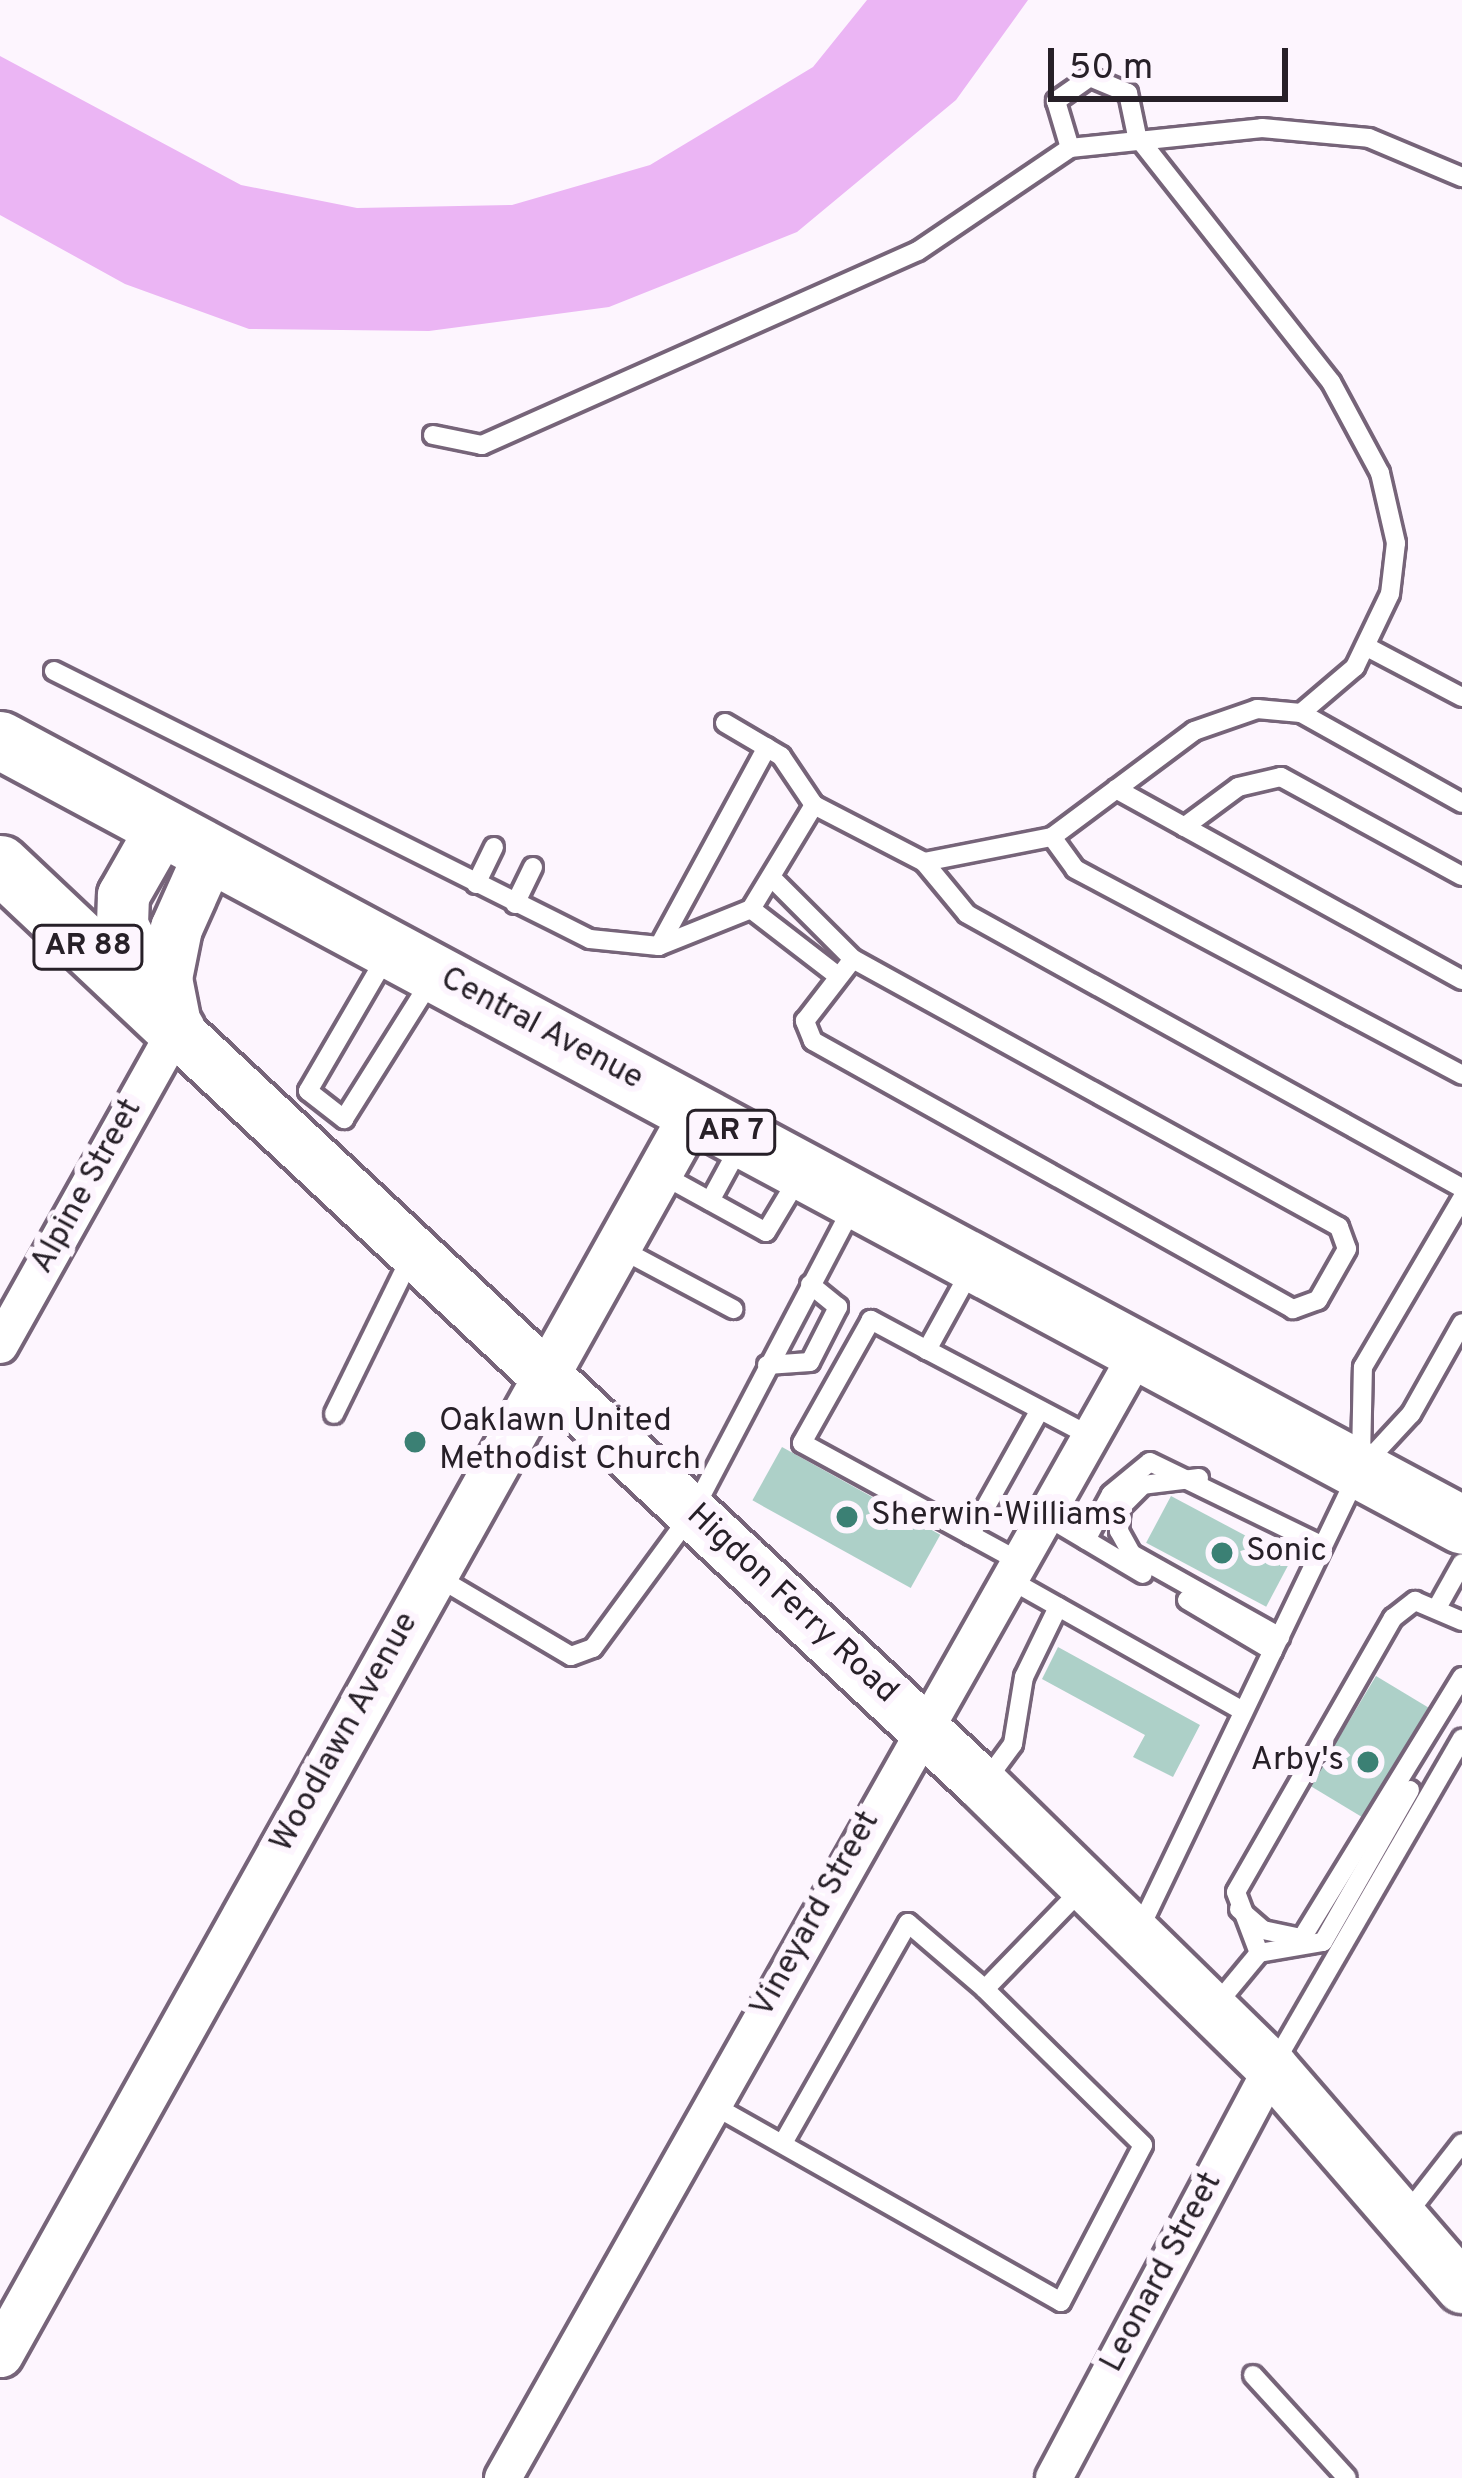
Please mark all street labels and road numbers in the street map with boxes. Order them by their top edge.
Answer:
road number: AR 88 [31,923,145,971]
street label: Central Avenue [432,960,650,1100]
street label: Alpine Street [24,1093,152,1281]
road number: AR 7 [686,1108,776,1156]
street label: Higdon Ferry Road [677,1497,905,1713]
street label: Woodlawn Avenue [263,1606,429,1860]
street label: Vineyard Street [744,1805,890,2025]
street label: Leonard Street [1094,2166,1232,2380]

